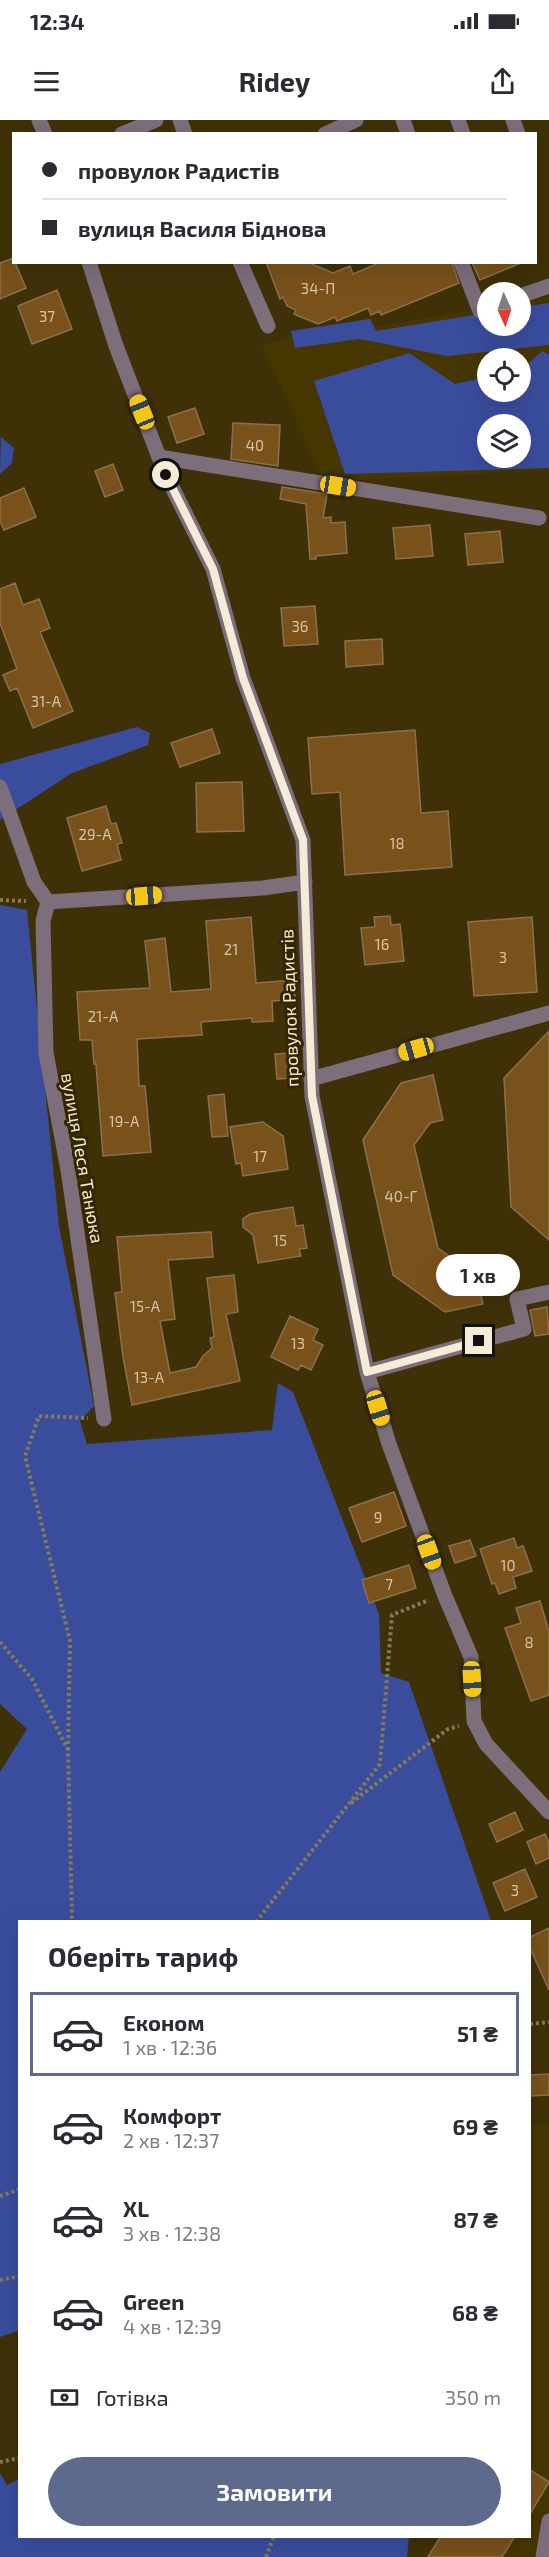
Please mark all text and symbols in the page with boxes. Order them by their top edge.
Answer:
text: 12:34 [30,8,84,34]
icon: menu [30,65,63,98]
text: Ridey [239,65,310,97]
icon: share [486,65,519,98]
text: провулок Радистів [78,157,280,183]
text: вулиця Василя Біднова [78,215,326,241]
house number: 34-П [301,279,335,297]
north arrow [477,282,531,336]
map controls [477,282,531,468]
house number: 37 [39,307,55,325]
button: locate [477,348,531,402]
car [127,392,157,432]
button: layers [477,414,531,468]
house number: 40 [246,436,264,454]
route start [152,461,179,488]
car [319,474,357,498]
house number: 36 [292,617,308,635]
house number: 31-А [31,692,62,710]
house number: 29-А [78,825,112,843]
house number: 18 [389,834,405,852]
car [125,886,163,906]
street label: провулок Радистів [275,929,303,1087]
house number: 16 [375,935,389,953]
house number: 21 [224,940,238,958]
house number: 3 [499,948,507,966]
house number: 21-А [88,1007,119,1025]
car [396,1035,436,1063]
street label: вулиця Леся Танюка [57,1071,109,1245]
house number: 19-А [109,1112,140,1130]
house number: 17 [253,1147,267,1165]
house number: 40-Г [385,1187,418,1205]
house number: 15 [273,1231,287,1249]
callout: 1 хв [437,1254,521,1296]
text: 1 хв [460,1263,496,1287]
house number: 15-А [130,1297,161,1315]
route end [465,1327,492,1354]
house number: 13 [291,1334,305,1352]
house number: 13-А [134,1368,165,1386]
car [364,1388,392,1428]
house number: 9 [374,1508,382,1526]
car [414,1532,444,1572]
house number: 10 [500,1556,516,1574]
house number: 7 [385,1575,393,1593]
house number: 8 [524,1633,534,1651]
car [462,1661,482,1697]
house number: 3 [511,1881,519,1899]
text: Оберіть тариф [48,1940,238,1972]
icon: car [51,2007,105,2061]
text: Економ [123,2009,205,2035]
text: 51 ₴ [457,2020,498,2046]
text: 1 хв · 12:36 [123,2035,217,2059]
icon: car [51,2100,105,2154]
text: Комфорт [123,2102,221,2128]
text: 69 ₴ [453,2113,498,2139]
text: 2 хв · 12:37 [123,2128,219,2152]
icon: car [51,2193,105,2247]
text: XL [123,2195,149,2221]
text: 87 ₴ [453,2206,498,2232]
text: 3 хв · 12:38 [123,2221,221,2245]
icon: car [51,2286,105,2340]
text: Green [123,2288,185,2314]
text: 68 ₴ [452,2299,498,2325]
text: 4 хв · 12:39 [123,2314,222,2338]
icon: cash [48,2381,81,2414]
text: Готівка [96,2384,169,2410]
text: 350 m [445,2385,501,2409]
button: Замовити [48,2457,501,2526]

